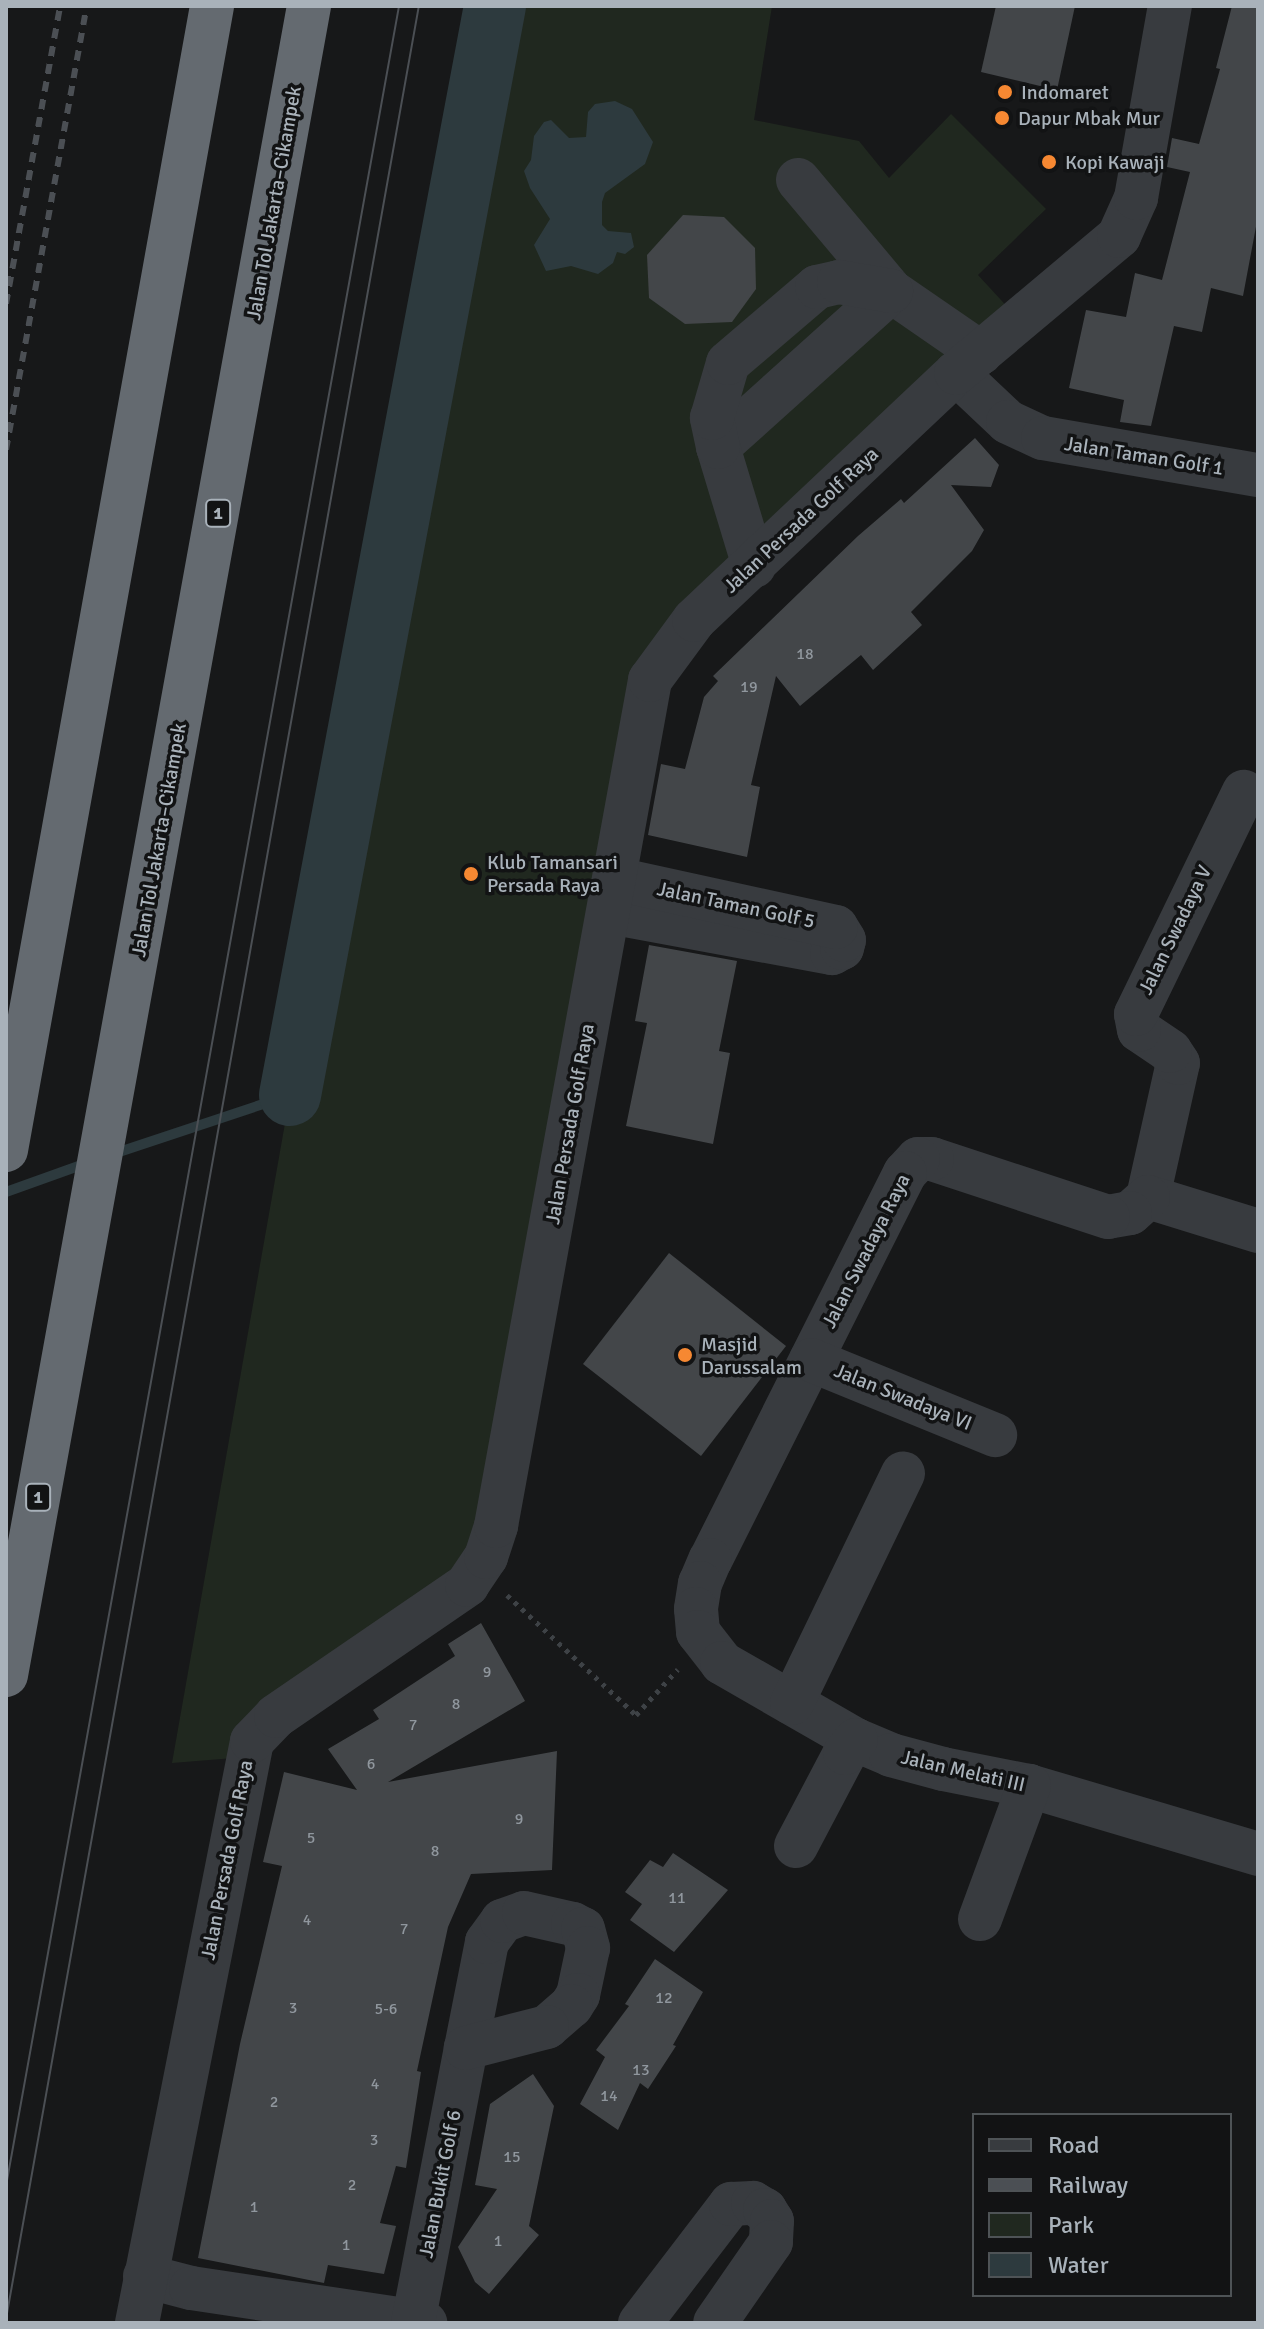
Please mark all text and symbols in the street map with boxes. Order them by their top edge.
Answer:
place label: Indomaret [1021,80,1109,104]
marker: Indomaret [996,83,1014,101]
street label: Jalan Tol Jakarta–Cikampek [242,84,306,322]
place label: Dapur Mbak Mur [1018,106,1160,130]
marker: Dapur Mbak Mur [993,109,1011,127]
place label: Kopi Kawaji [1065,150,1165,174]
marker: Kopi Kawaji [1040,153,1058,171]
street label: Jalan Taman Golf 1 [1063,432,1225,480]
street label: Jalan Persada Golf Raya [719,442,883,598]
road number: 1 [204,499,232,527]
house number: 18 [796,644,814,664]
house number: 19 [740,677,758,697]
street label: Jalan Tol Jakarta–Cikampek [127,721,191,959]
place label: Klub Tamansari Persada Raya [487,850,618,897]
street label: Jalan Swadaya V [1133,862,1217,998]
marker: Klub Tamansari Persada Raya [462,865,480,883]
street label: Jalan Taman Golf 5 [655,877,817,933]
street label: Jalan Persada Golf Raya [541,1022,599,1226]
street label: Jalan Swadaya Raya [817,1170,915,1332]
place label: Masjid Darussalam [701,1332,802,1379]
marker: Masjid Darussalam [676,1346,694,1364]
street label: Jalan Swadaya VI [831,1358,975,1436]
road number: 1 [24,1483,52,1511]
house number: 9 [483,1662,491,1682]
house number: 8 [452,1694,460,1714]
house number: 7 [409,1715,417,1735]
street label: Jalan Melati III [899,1745,1027,1797]
house number: 6 [367,1754,375,1774]
street label: Jalan Persada Golf Raya [196,1758,258,1962]
house number: 9 [515,1809,523,1829]
house number: 5 [307,1828,315,1848]
house number: 8 [431,1841,439,1861]
house number: 11 [668,1888,686,1908]
house number: 4 [303,1910,311,1930]
house number: 7 [400,1919,408,1939]
house number: 12 [655,1988,673,2008]
house number: 3 [289,1998,297,2018]
house number: 5-6 [375,1999,397,2019]
house number: 13 [632,2060,650,2080]
house number: 4 [371,2074,379,2094]
house number: 14 [600,2086,618,2106]
house number: 2 [270,2092,278,2112]
street label: Jalan Bukit Golf 6 [414,2108,466,2260]
legend [972,2113,1232,2297]
house number: 3 [370,2130,378,2150]
text: Road [1048,2130,1099,2160]
house number: 15 [503,2147,521,2167]
text: Railway [1048,2170,1128,2200]
house number: 2 [348,2175,356,2195]
house number: 1 [250,2197,258,2217]
text: Park [1048,2210,1094,2240]
house number: 1 [494,2231,502,2251]
house number: 1 [342,2235,350,2255]
text: Water [1048,2250,1108,2280]

